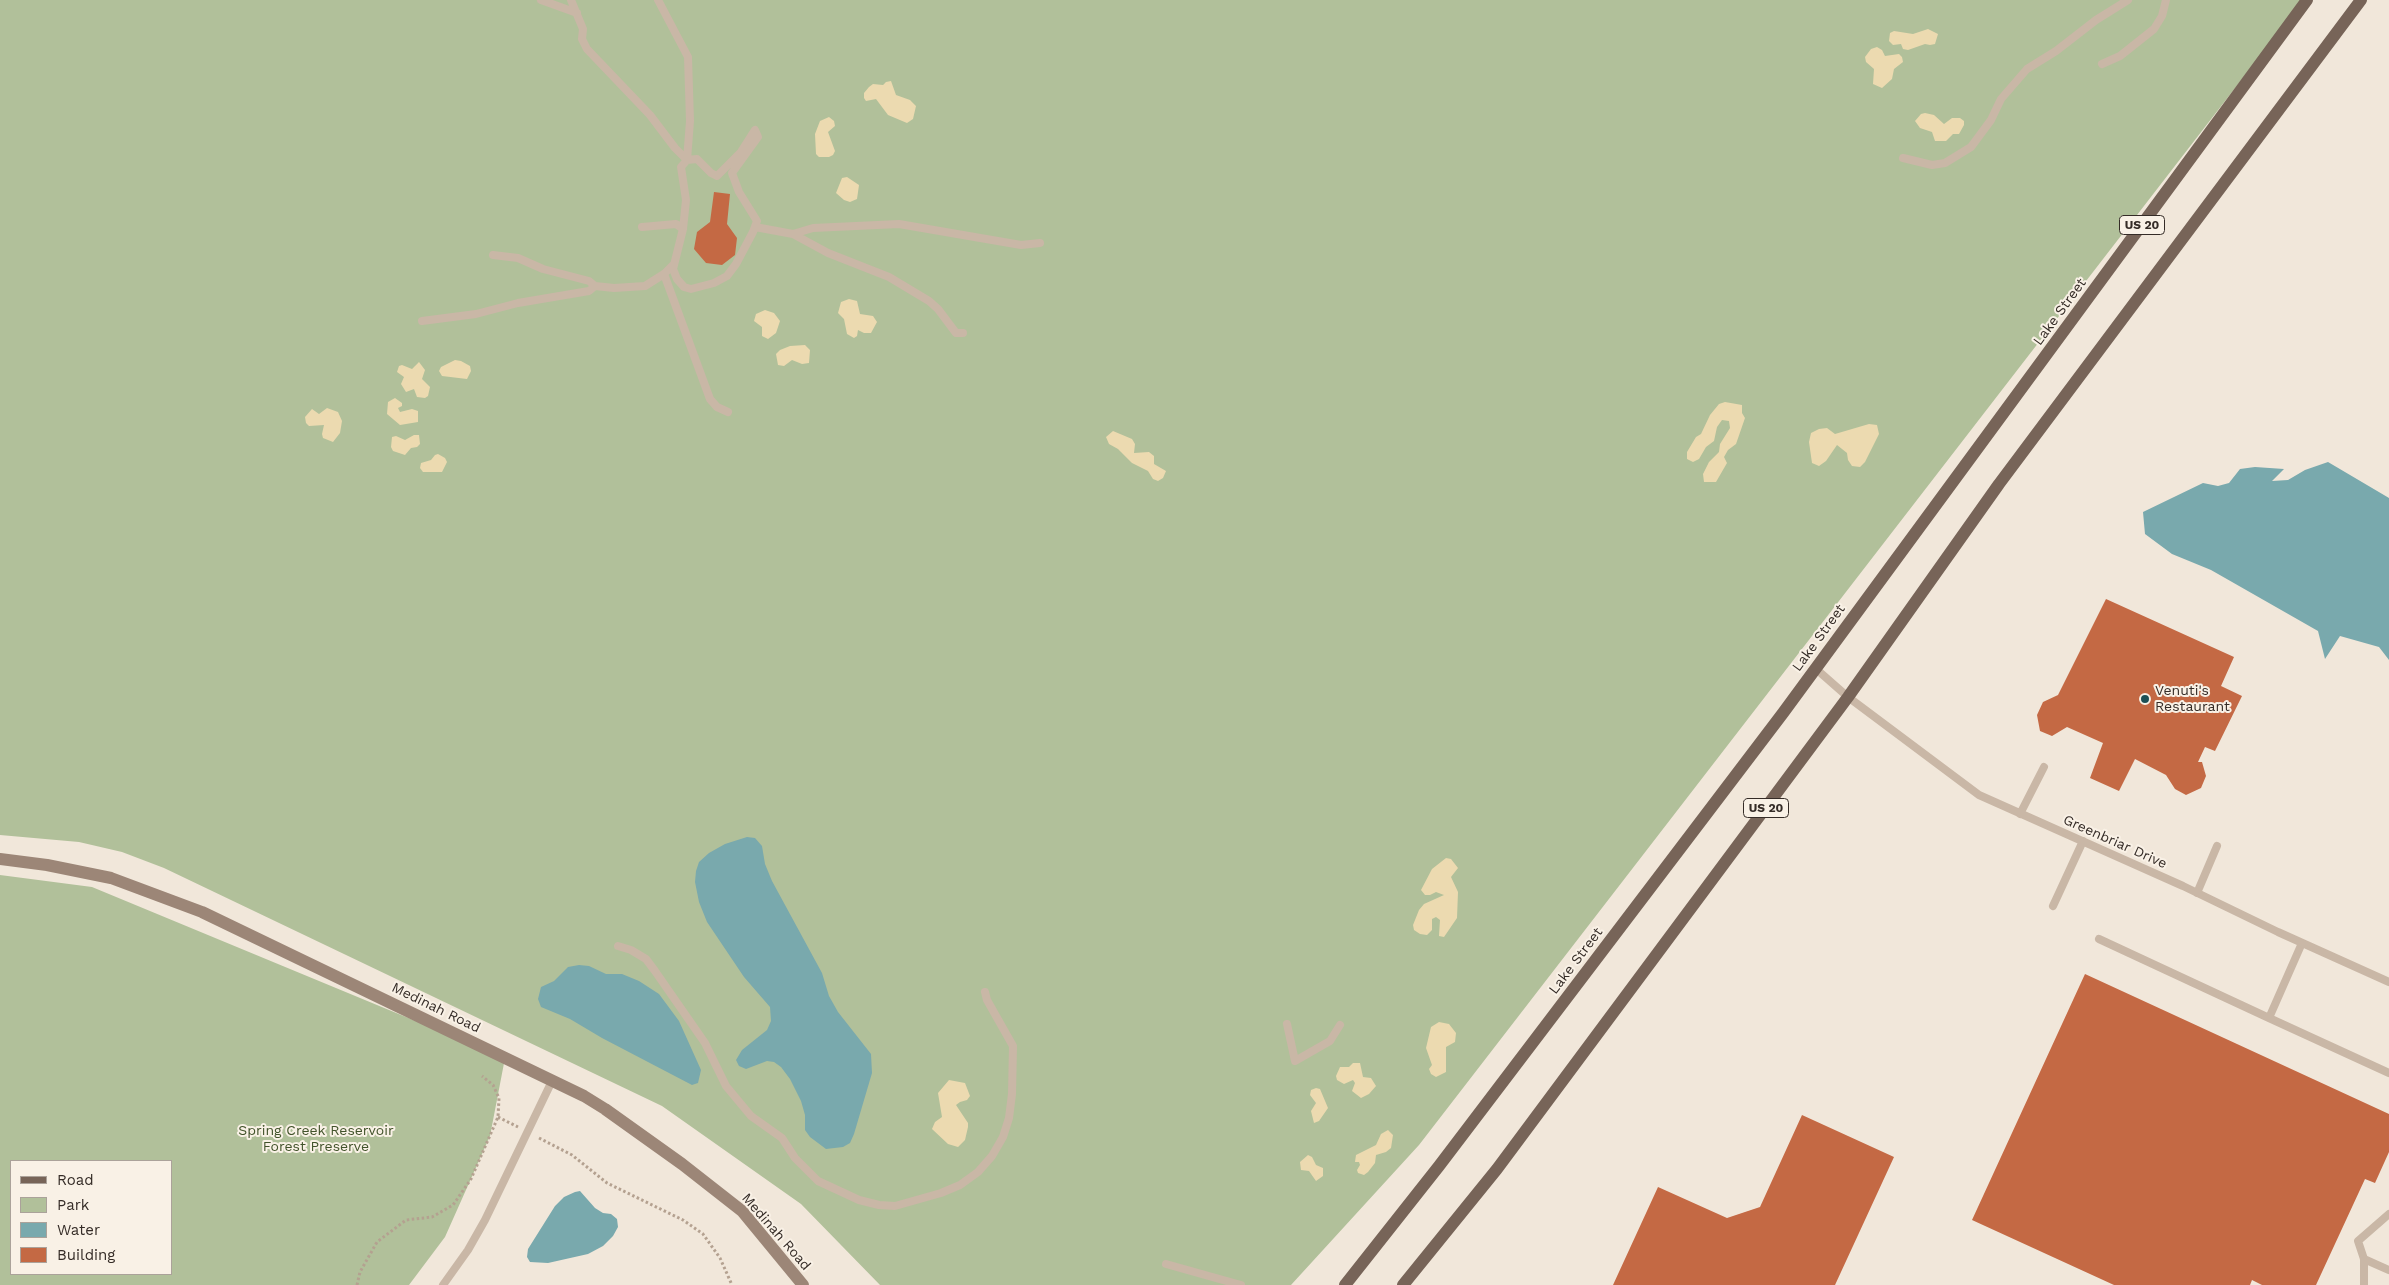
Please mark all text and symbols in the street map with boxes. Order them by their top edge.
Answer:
road number: US 20 [2120,216,2164,234]
street label: Lake Street [2030,275,2090,349]
street label: Lake Street [1789,601,1849,675]
place label: Venuti's Restaurant [2155,683,2230,716]
marker: Venuti's Restaurant [2139,693,2151,705]
road number: US 20 [1744,798,1788,818]
street label: Greenbriar Drive [2060,812,2170,872]
street label: Lake Street [1546,924,1606,998]
street label: Medinah Road [389,979,483,1037]
park label: Spring Creek Reservoir Forest Preserve [238,1123,394,1156]
legend [10,1160,172,1275]
text: Road [57,1171,94,1189]
street label: Medinah Road [738,1190,814,1274]
text: Park [57,1196,89,1214]
text: Water [57,1221,100,1239]
text: Building [57,1246,115,1264]

